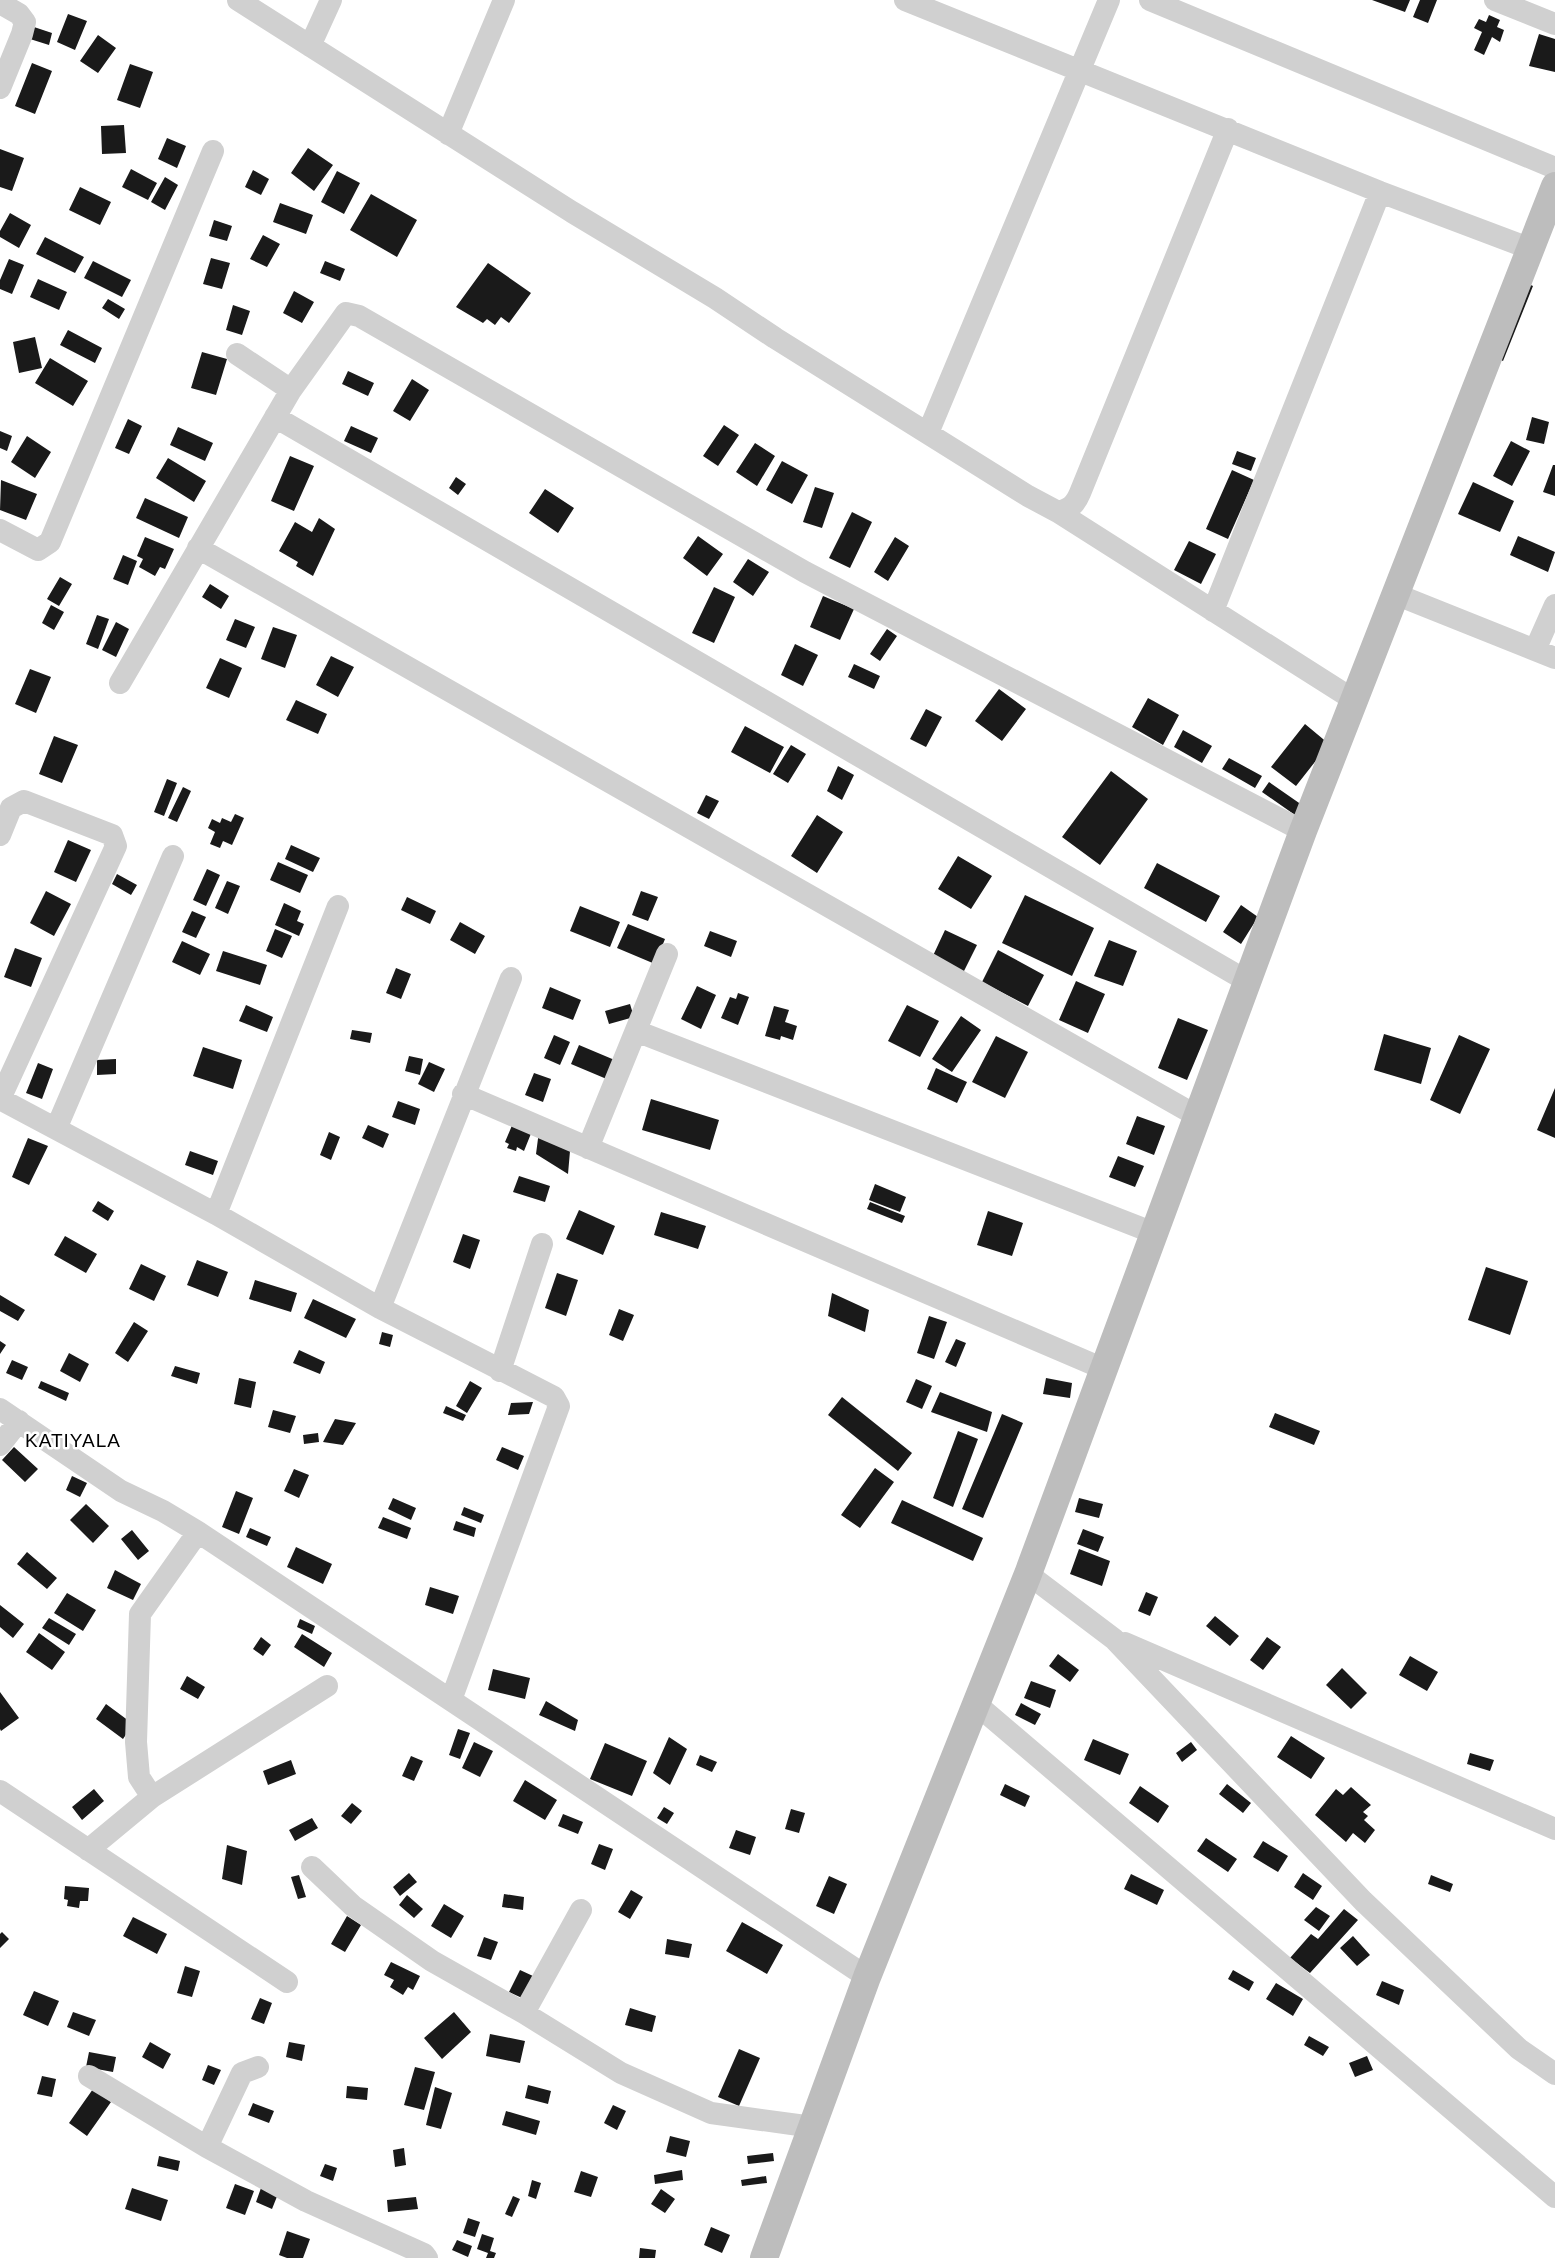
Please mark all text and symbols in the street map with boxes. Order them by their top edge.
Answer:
district label: KATIYALA [25,1430,121,1451]

